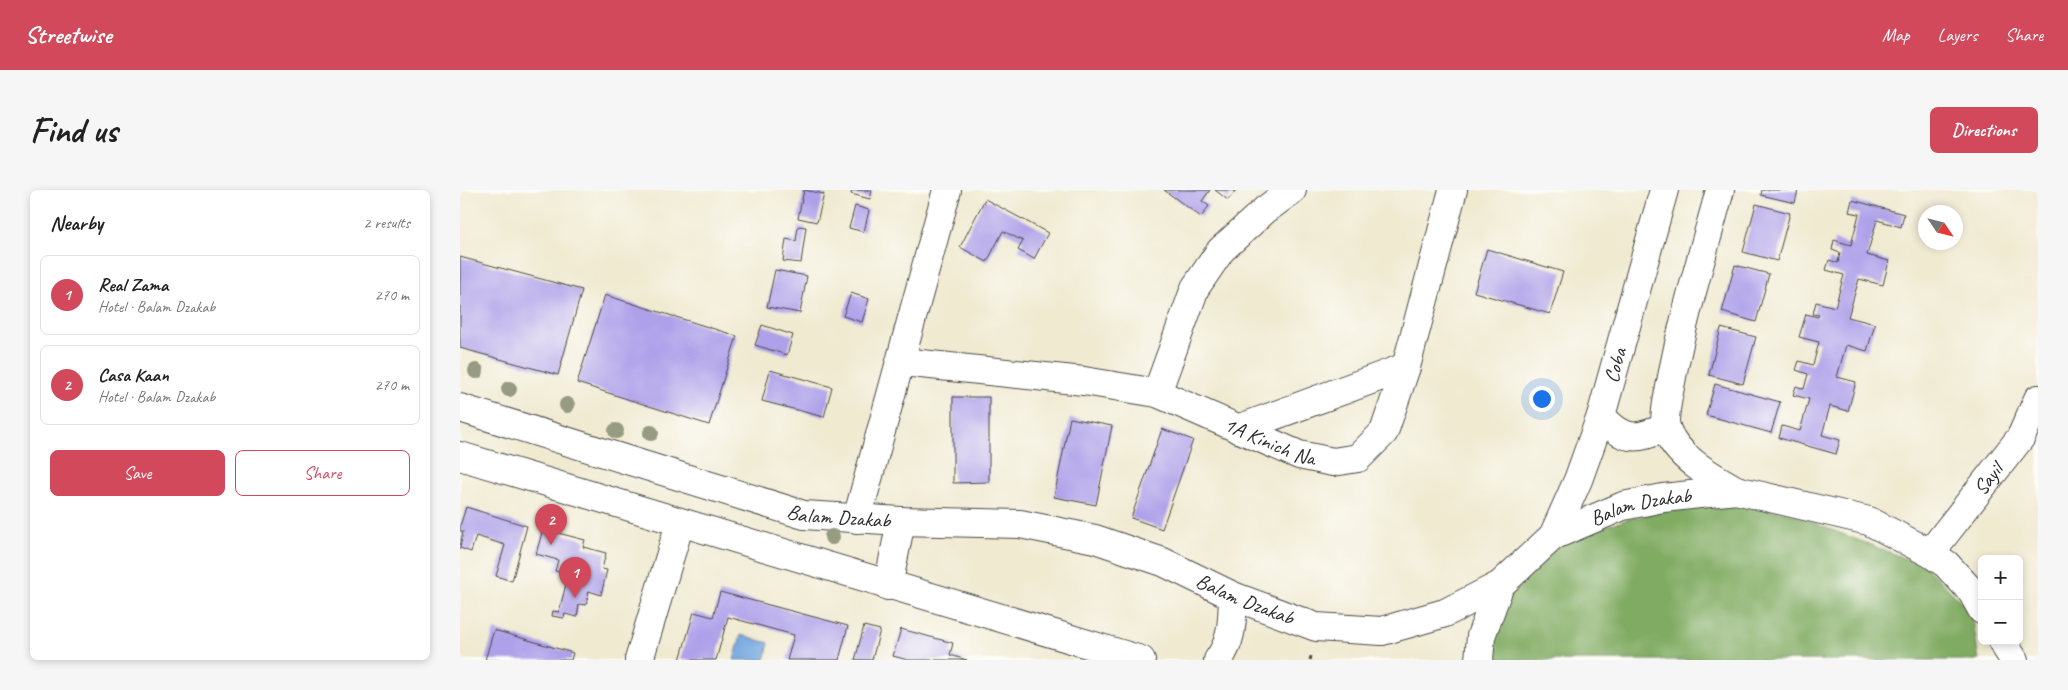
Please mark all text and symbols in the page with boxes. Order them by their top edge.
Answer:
text: Streetwise [25,20,111,50]
text: Map [1882,24,1910,46]
text: Layers [1938,24,1977,46]
text: Share [2005,24,2043,46]
button: Directions [1930,107,2038,153]
text: Find us [30,108,117,153]
north arrow [1918,205,1963,250]
text: Nearby [50,210,103,236]
text: 2 results [363,213,410,233]
text: Real Zama [98,273,168,297]
text: 1 [63,285,71,305]
text: 270 m [375,285,409,305]
text: Hotel · Balam Dzakab [98,297,215,317]
street label: Coba [1598,343,1633,386]
text: Casa Kaan [98,363,169,387]
text: 2 [63,375,71,395]
text: 270 m [375,375,409,395]
your location [1529,386,1555,412]
text: Hotel · Balam Dzakab [98,387,215,407]
street label: 1A Kinich Na [1220,411,1320,471]
button: Save [50,450,225,496]
button: Share [235,450,410,496]
street label: Sayil [1967,455,2011,500]
street label: Balam Dzakab [1586,482,1694,532]
street label: Balam Dzakab [784,498,893,533]
pin: 2 [535,504,567,545]
map controls [1978,555,2023,645]
button: + [1978,555,2023,600]
pin: 1 [559,557,591,598]
street label: Balam Dzakab [1192,567,1299,631]
button: − [1978,600,2023,645]

